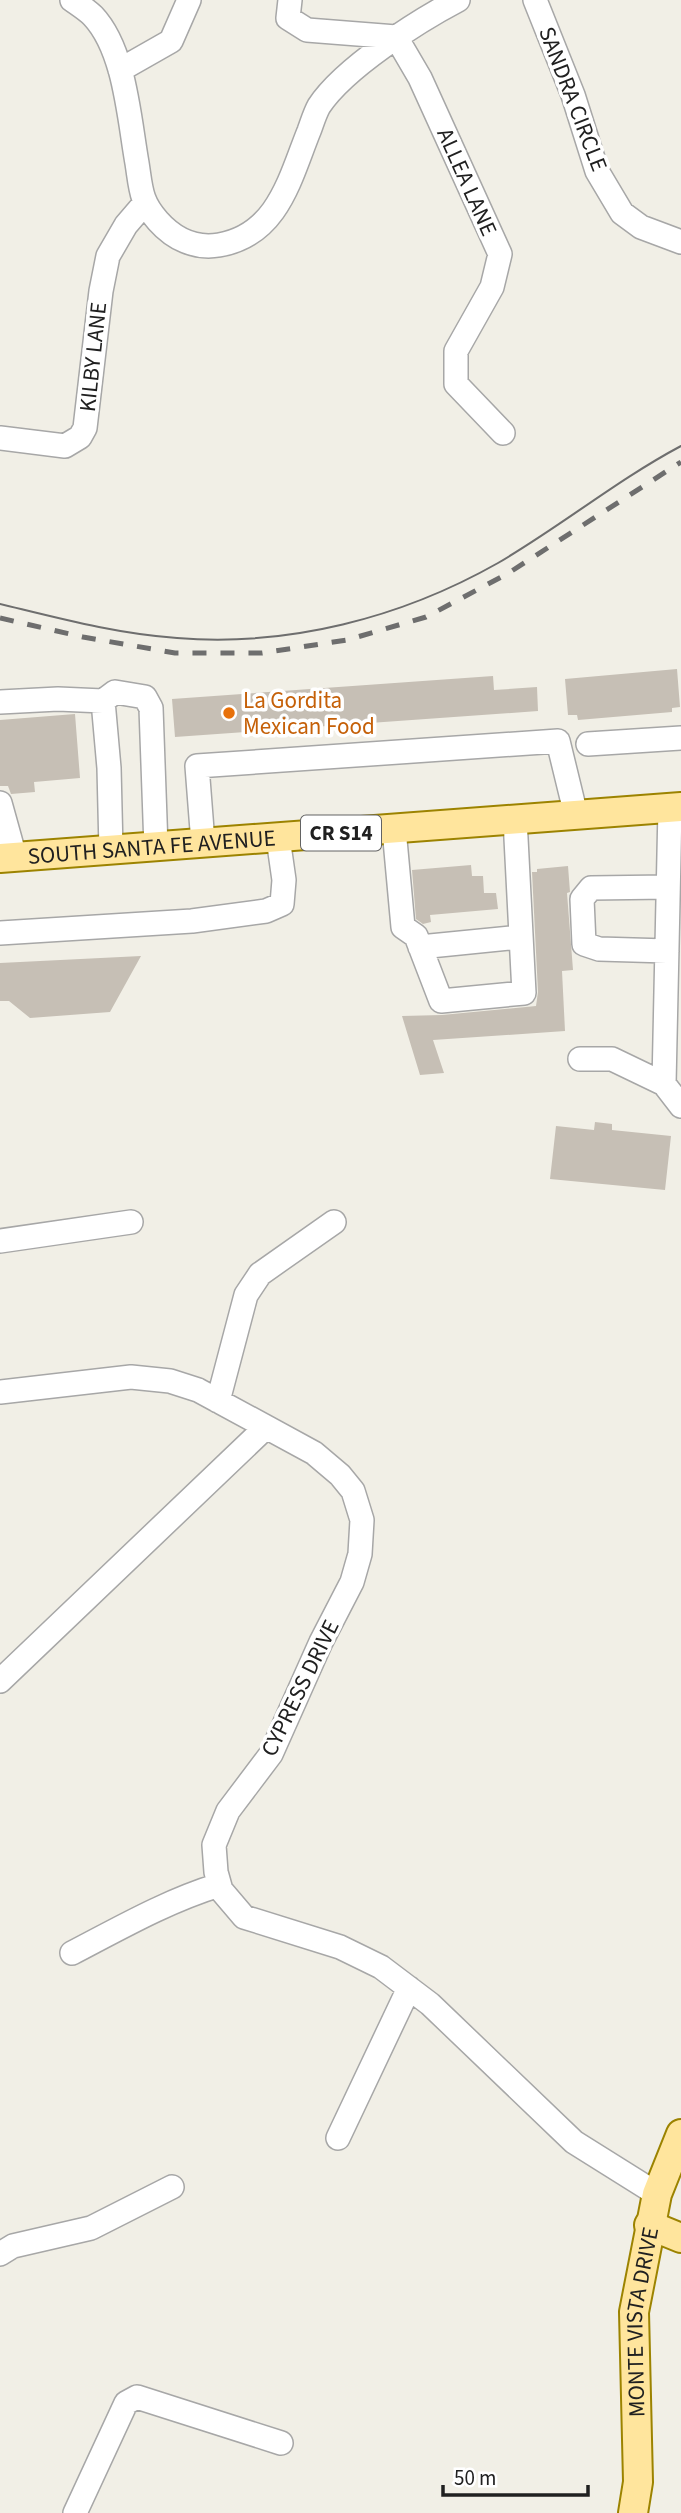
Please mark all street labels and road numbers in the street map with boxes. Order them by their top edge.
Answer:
street label: SANDRA CIRCLE [530,22,616,176]
street label: ALLEA LANE [429,123,505,241]
street label: KILBY LANE [71,301,115,413]
road number: CR S14 [301,816,381,850]
street label: SOUTH SANTA FE AVENUE [26,821,277,872]
street label: CYPRESS DRIVE [253,1614,347,1762]
street label: MONTE VISTA DRIVE [617,2224,667,2418]

